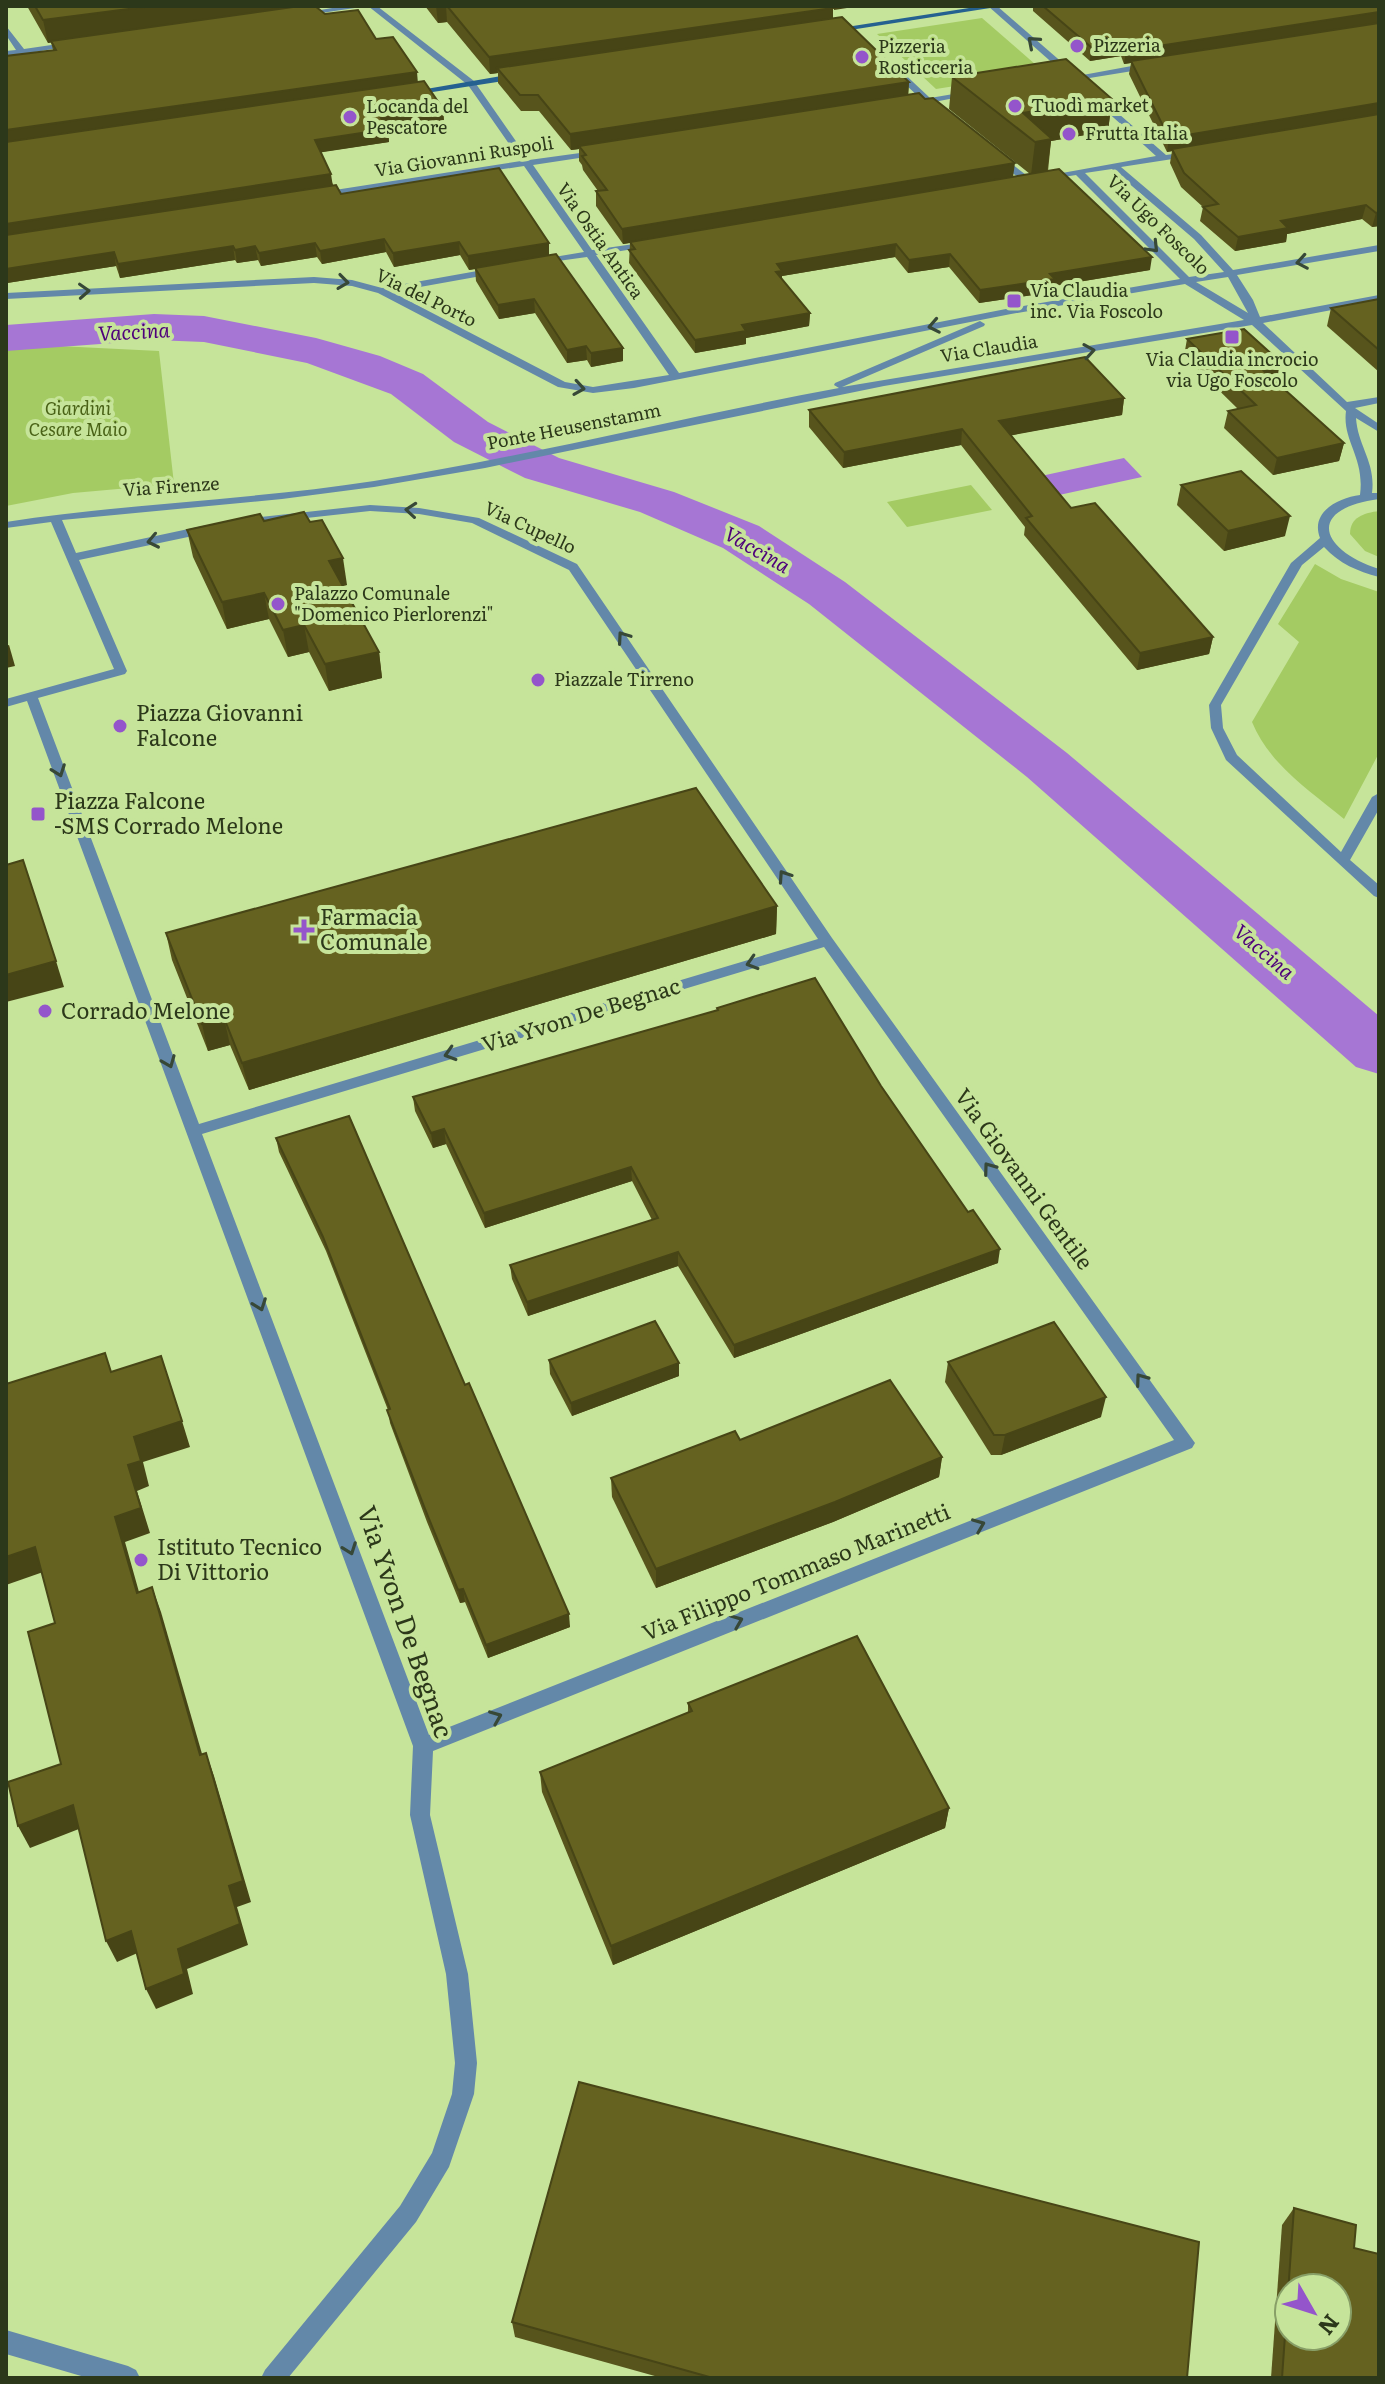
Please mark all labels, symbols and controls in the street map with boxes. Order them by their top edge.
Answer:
place label: Pizzeria [1093,31,1161,58]
place label: Pizzeria Rosticceria [878,32,973,80]
one-way arrow [1028,37,1043,52]
marker: Pizzeria [1068,37,1086,55]
marker: Pizzeria Rosticceria [853,48,871,66]
place label: Tuodì market [1031,91,1149,118]
place label: Locanda del Pescatore [366,92,469,140]
marker: Tuodì market [1006,97,1024,115]
marker: Locanda del Pescatore [341,108,359,126]
place label: Frutta Italia [1085,119,1189,146]
marker: Frutta Italia [1060,125,1078,143]
street label: Via Giovanni Ruspoli [373,128,555,183]
street label: Via Ugo Foscolo [1101,168,1217,280]
street label: Via Ostia Antica [551,176,652,304]
one-way arrow [1144,238,1159,252]
one-way arrow [1296,252,1309,269]
street label: Via del Porto [372,261,482,333]
one-way arrow [337,273,350,290]
place label: Via Claudia inc. Via Foscolo [1030,276,1163,324]
one-way arrow [78,283,91,300]
marker: Via Claudia inc. Via Foscolo [1005,292,1023,310]
water label: Vaccina [97,313,171,347]
one-way arrow [927,317,941,334]
street label: Via Claudia [938,326,1040,369]
marker: Via Claudia incrocio via Ugo Foscolo [1223,328,1241,346]
one-way arrow [1083,343,1096,360]
place label: Via Claudia incrocio via Ugo Foscolo [1146,345,1318,393]
one-way arrow [572,378,586,395]
park label: Giardini Cesare Maio [29,394,127,442]
street label: Ponte Heusenstamm [484,395,663,456]
street label: Via Firenze [122,469,220,502]
street label: Via Cupello [480,494,581,560]
one-way arrow [404,502,417,519]
water label: Vaccina [719,517,797,580]
one-way arrow [147,531,160,548]
place label: Palazzo Comunale "Domenico Pierlorenzi" [294,579,493,627]
marker: Palazzo Comunale "Domenico Pierlorenzi" [269,595,287,613]
one-way arrow [618,631,633,645]
place label: Piazzale Tirreno [554,665,694,692]
marker: Piazzale Tirreno [529,671,547,689]
place label: Piazza Giovanni Falcone [136,695,303,753]
marker: Piazza Giovanni Falcone [111,717,129,735]
one-way arrow [49,763,65,777]
place label: Piazza Falcone -SMS Corrado Melone [54,783,283,841]
marker: Piazza Falcone -SMS Corrado Melone [29,805,47,823]
one-way arrow [778,870,793,884]
place label: Farmacia Comunale [320,899,428,957]
water label: Vaccina [1228,916,1303,986]
marker: Farmacia Comunale [295,921,313,939]
one-way arrow [746,954,760,970]
street label: Via Yvon De Begnac [477,968,684,1059]
place label: Corrado Melone [61,993,231,1026]
marker: Corrado Melone [36,1002,54,1020]
one-way arrow [443,1045,457,1061]
one-way arrow [159,1054,176,1068]
street label: Via Giovanni Gentile [948,1081,1102,1276]
one-way arrow [985,1162,999,1176]
one-way arrow [251,1297,267,1311]
one-way arrow [1136,1374,1151,1388]
street label: Via Filippo Tommaso Marinetti [637,1494,954,1648]
street label: Via Yvon De Begnac [349,1500,465,1743]
one-way arrow [971,1518,985,1535]
place label: Istituto Tecnico Di Vittorio [157,1529,322,1587]
one-way arrow [340,1541,357,1555]
marker: Istituto Tecnico Di Vittorio [132,1551,150,1569]
one-way arrow [729,1615,743,1631]
one-way arrow [488,1710,502,1727]
north arrow [1273,2272,1353,2352]
text: N [1311,2308,1348,2343]

